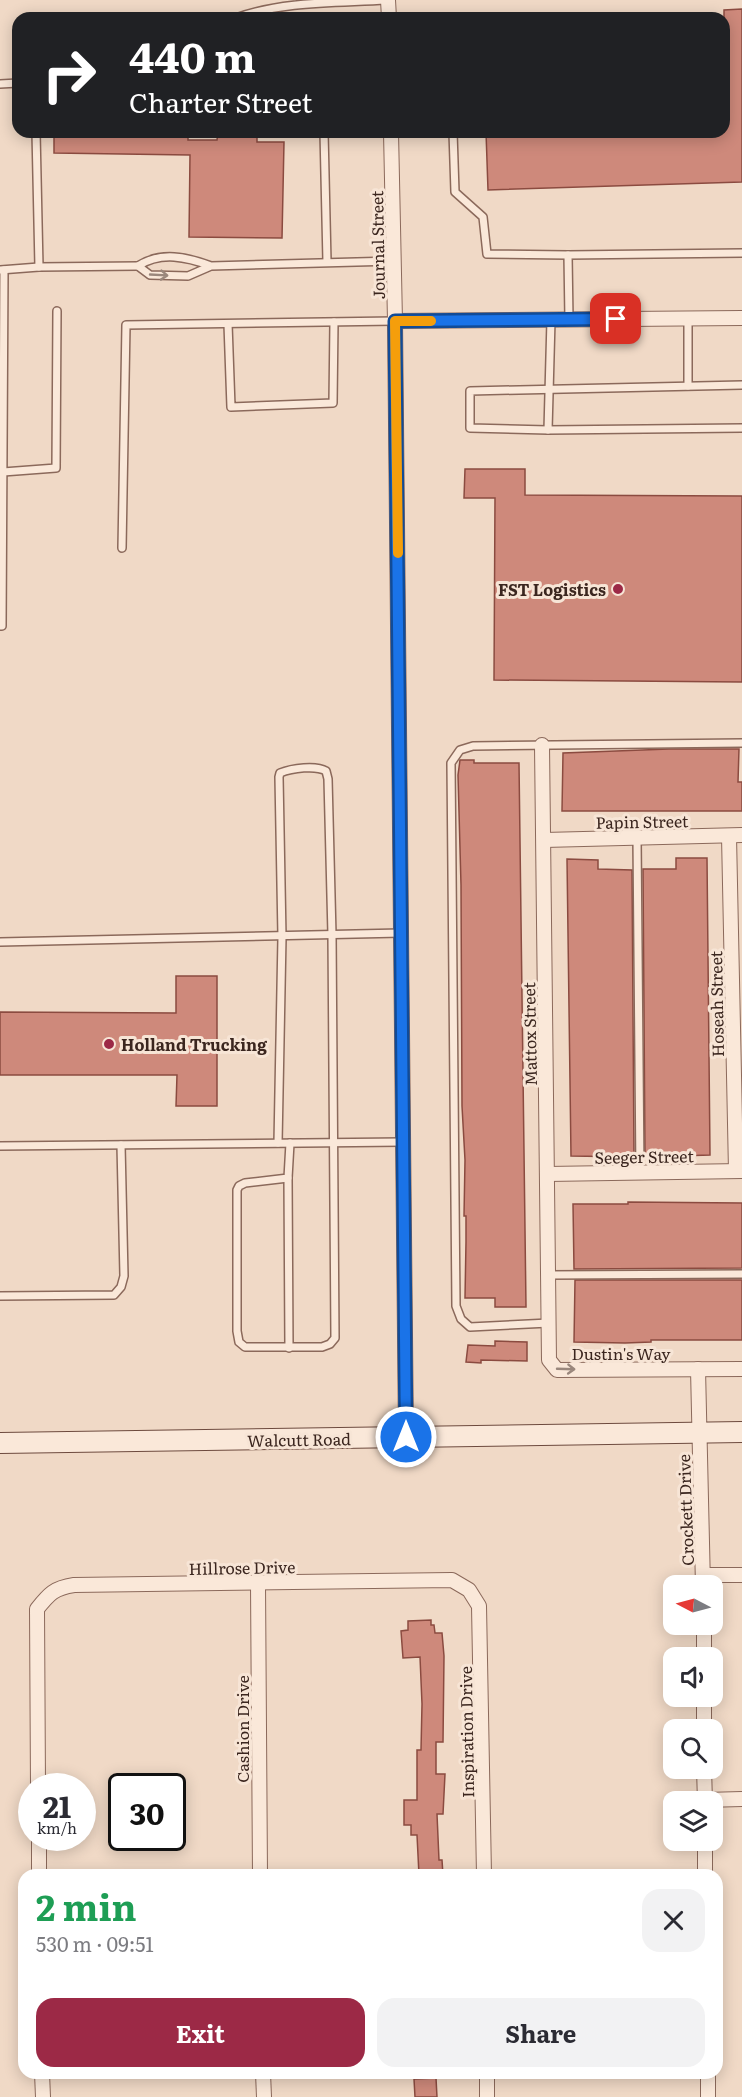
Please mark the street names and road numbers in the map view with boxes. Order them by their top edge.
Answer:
street label: Journal Street [364,190,390,300]
street label: Papin Street [595,808,689,834]
street label: Hoseah Street [703,950,729,1057]
street label: Mattox Street [516,981,542,1086]
street label: Seeger Street [594,1143,694,1169]
street label: Dustin's Way [571,1341,671,1365]
street label: Walcutt Road [247,1426,351,1452]
street label: Crockett Drive [671,1454,699,1566]
street label: Hillrose Drive [188,1554,296,1580]
street label: Inspiration Drive [453,1666,479,1798]
street label: Cashion Drive [230,1675,254,1783]

